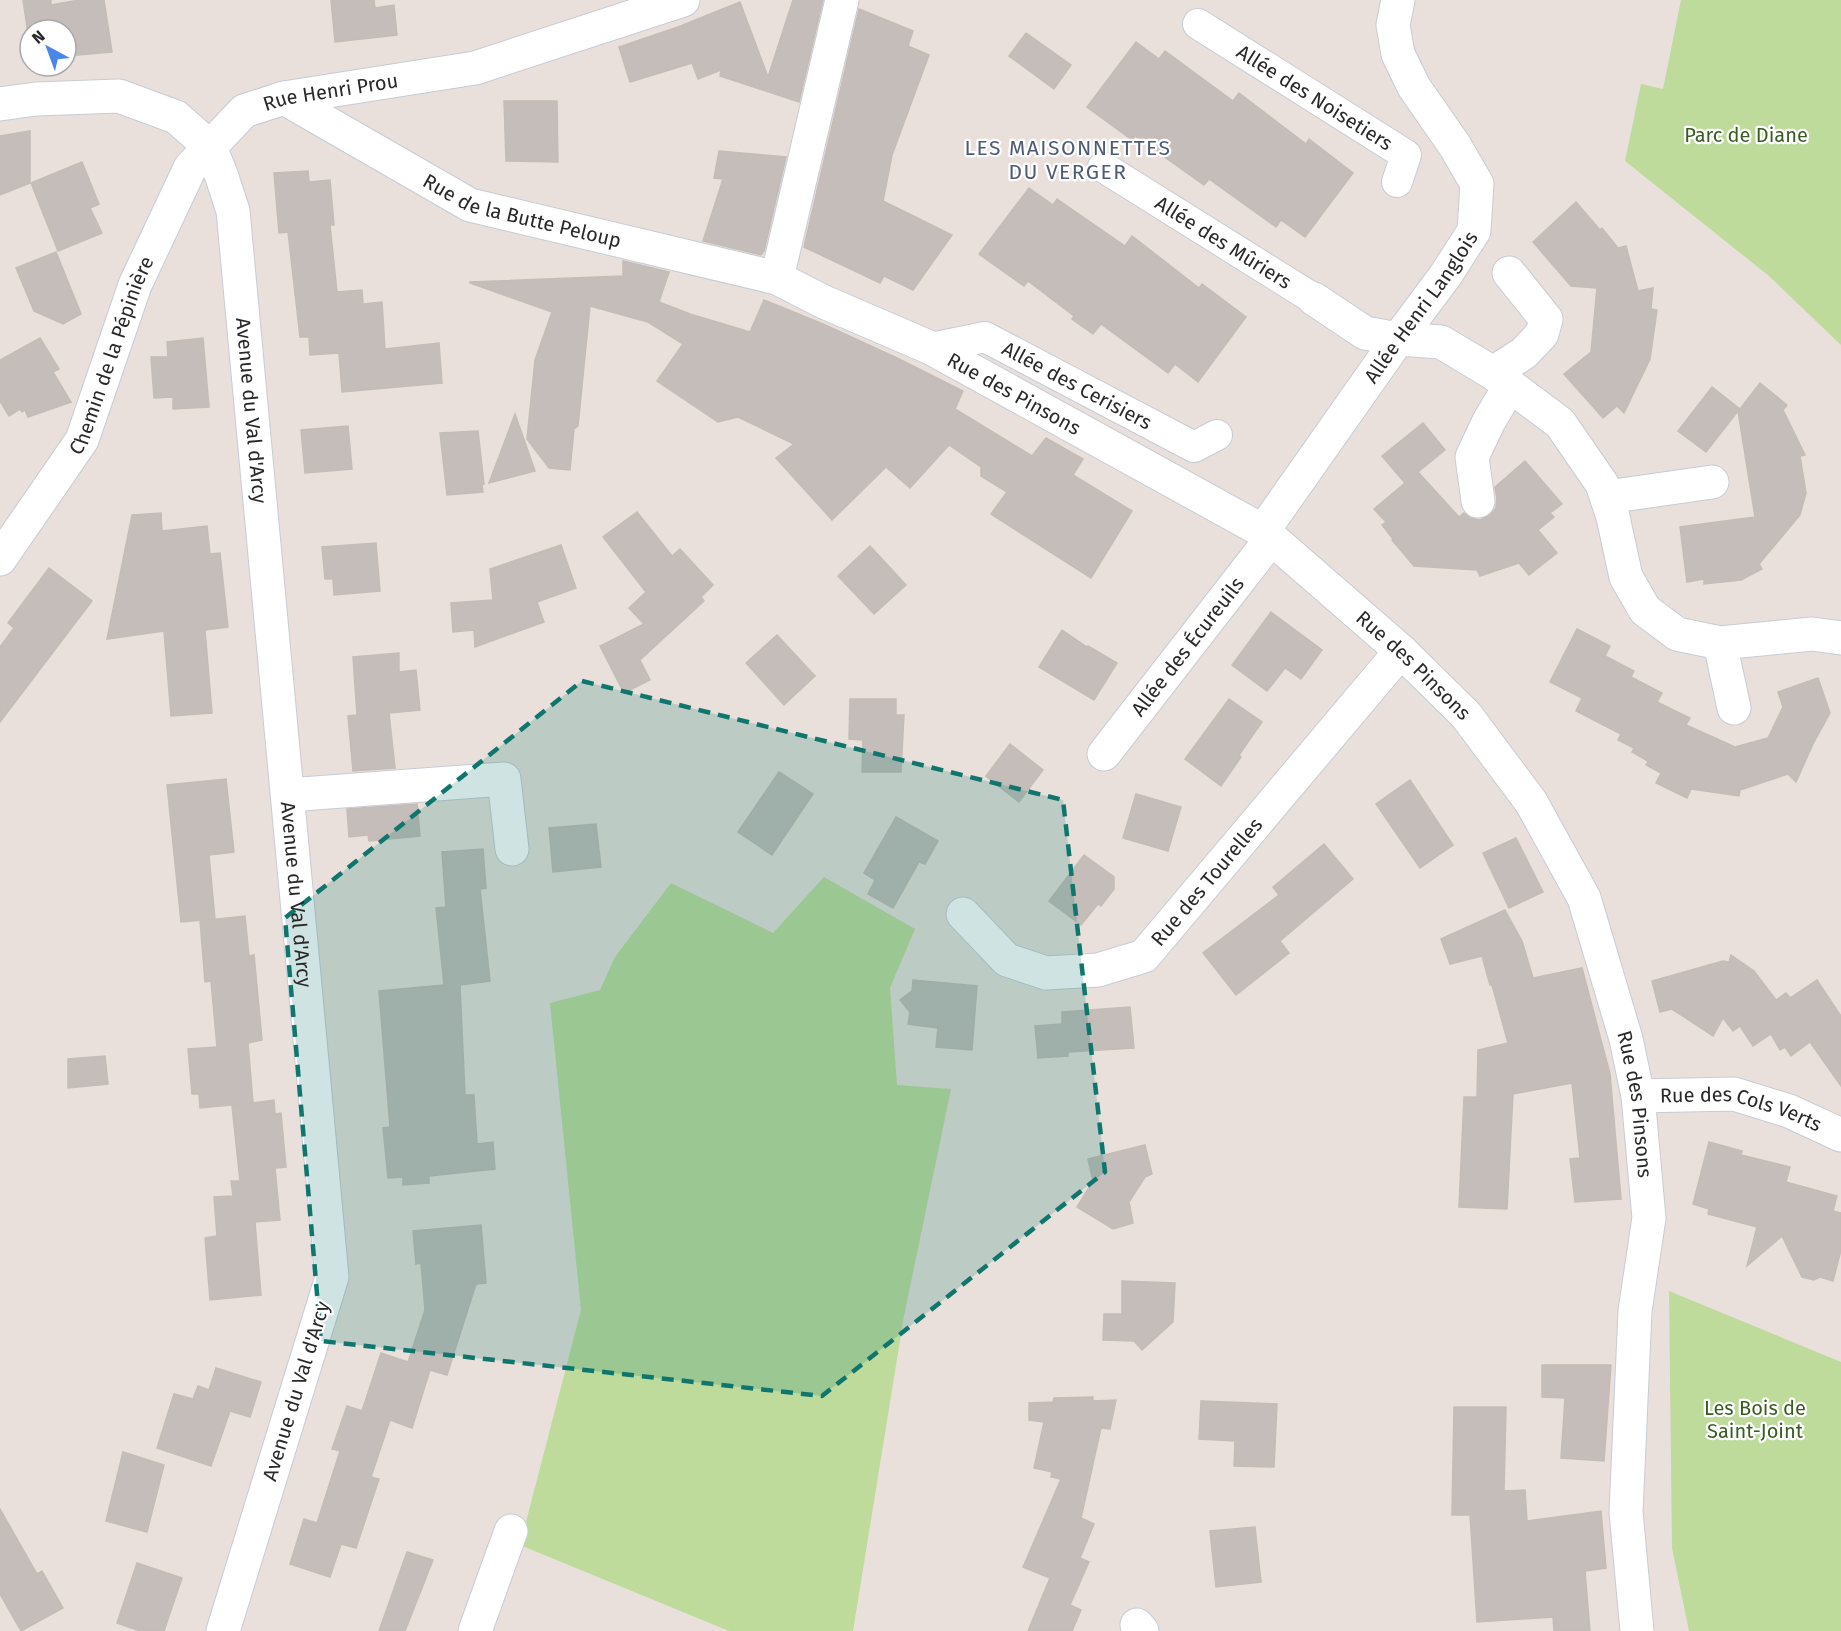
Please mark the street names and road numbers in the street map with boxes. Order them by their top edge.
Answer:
street label: Allée des Noisetiers [1232,40,1397,156]
street label: Rue Henri Prou [260,68,400,116]
street label: Rue de la Butte Peloup [419,169,624,253]
street label: Allée des Mûriers [1151,191,1296,294]
street label: Allée Henri Langlois [1359,227,1483,388]
street label: Chemin de la Pépinière [63,252,159,459]
street label: Avenue du Val d'Arcy [231,316,272,505]
street label: Allée des Cerisiers [998,336,1156,435]
street label: Rue des Pinsons [943,347,1085,440]
street label: Allée des Écureuils [1126,572,1249,721]
street label: Rue des Pinsons [1351,605,1476,725]
street label: Avenue du Val d'Arcy [276,800,317,989]
street label: Rue des Tourelles [1146,813,1267,951]
street label: Rue des Pinsons [1612,1028,1657,1179]
street label: Rue des Cols Verts [1660,1082,1825,1136]
street label: Avenue du Val d'Arcy [257,1298,335,1484]

